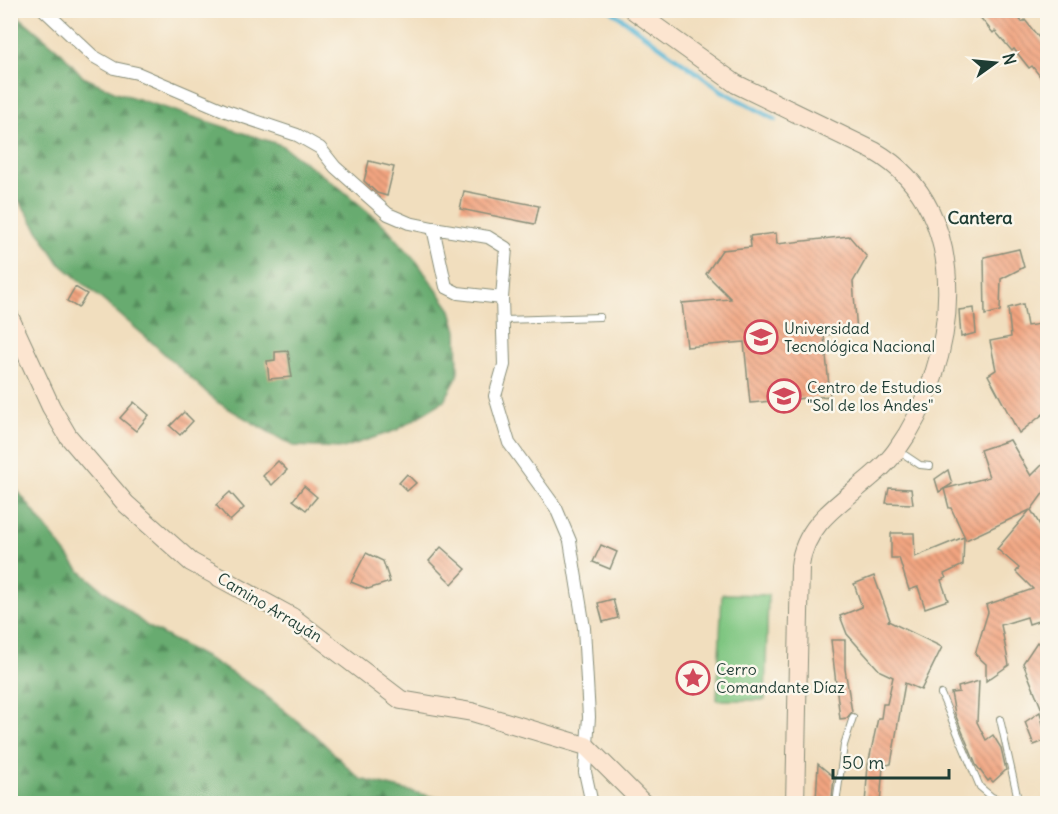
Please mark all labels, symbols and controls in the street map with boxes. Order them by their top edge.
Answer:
north arrow [965,33,1025,93]
text: N [998,51,1021,67]
district label: Cantera [947,206,1013,229]
place label: Universidad Tecnológica Nacional [784,318,935,356]
school or university icon: Universidad Tecnológica Nacional [743,319,779,355]
place label: Centro de Estudios "Sol de los Andes" [807,377,942,415]
school or university icon: Centro de Estudios "Sol de los Andes" [766,378,802,414]
street label: Camino Arrayán [214,568,326,646]
place label: Cerro Comandante Díaz [716,659,845,697]
place icon: Cerro Comandante Díaz [675,660,711,696]
scale bar [833,742,948,780]
text: 50 m [842,751,884,774]

